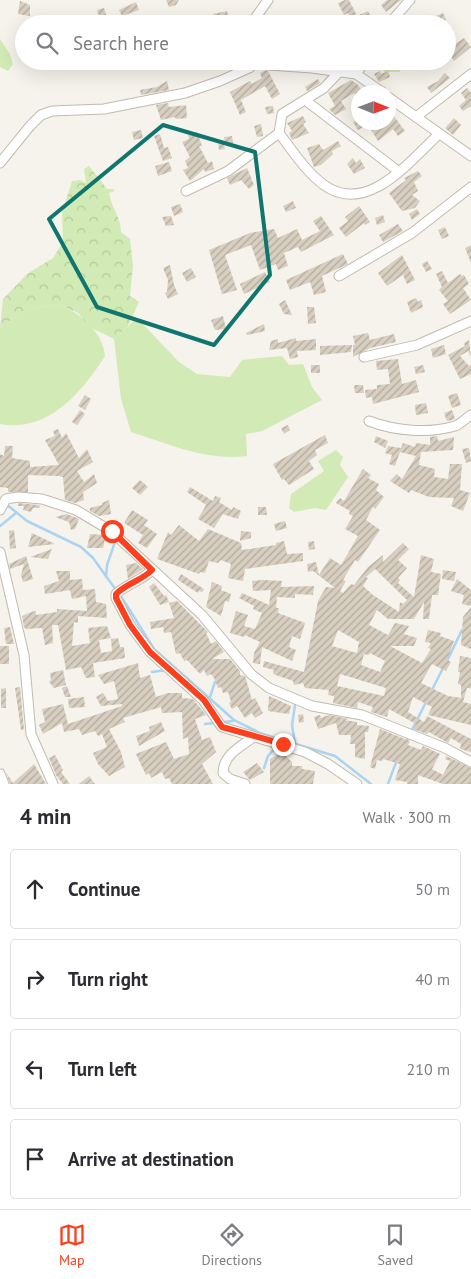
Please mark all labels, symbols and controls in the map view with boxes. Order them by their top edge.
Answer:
search box [15,15,456,70]
icon: search [33,29,61,57]
text: Search here [73,31,169,55]
north arrow [351,85,396,130]
route start [101,520,124,543]
route end [272,733,295,756]
text: 4 min [20,803,71,830]
text: Walk · 300 m [362,807,451,827]
icon: ahead [21,875,49,903]
text: Continue [68,877,140,901]
text: 50 m [415,879,450,899]
icon: right [21,965,49,993]
text: Turn right [68,967,148,991]
text: 40 m [415,969,450,989]
icon: left [21,1055,49,1083]
text: Turn left [68,1057,137,1081]
text: 210 m [407,1059,450,1079]
icon: arrive [21,1145,49,1173]
text: Arrive at destination [68,1147,234,1171]
tab: Map [58,1221,86,1269]
tab: Directions [201,1221,262,1269]
tab: Saved [378,1221,413,1269]

